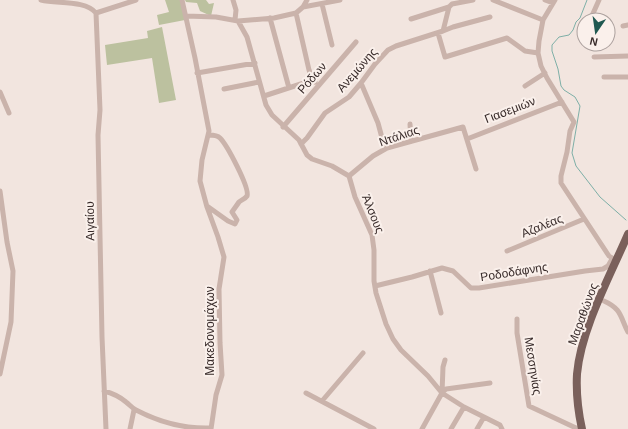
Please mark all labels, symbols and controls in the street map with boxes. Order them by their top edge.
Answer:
north arrow [576,12,616,52]
text: N [588,35,599,48]
street label: Ανεμώνης [334,45,380,95]
street label: Ρόδων [295,60,329,96]
street label: Γιασεμιών [483,94,537,126]
street label: Ντάλιας [377,123,421,149]
street label: Άλσους [359,193,387,235]
street label: Αιγαίου [83,201,97,241]
street label: Αζαλέας [519,211,565,241]
street label: Ροδοδάφνης [479,260,549,284]
street label: Μαραθώνος [565,281,601,347]
street label: Μακεδονομάχων [203,286,217,376]
street label: Μεσσηνίας [522,336,545,396]

